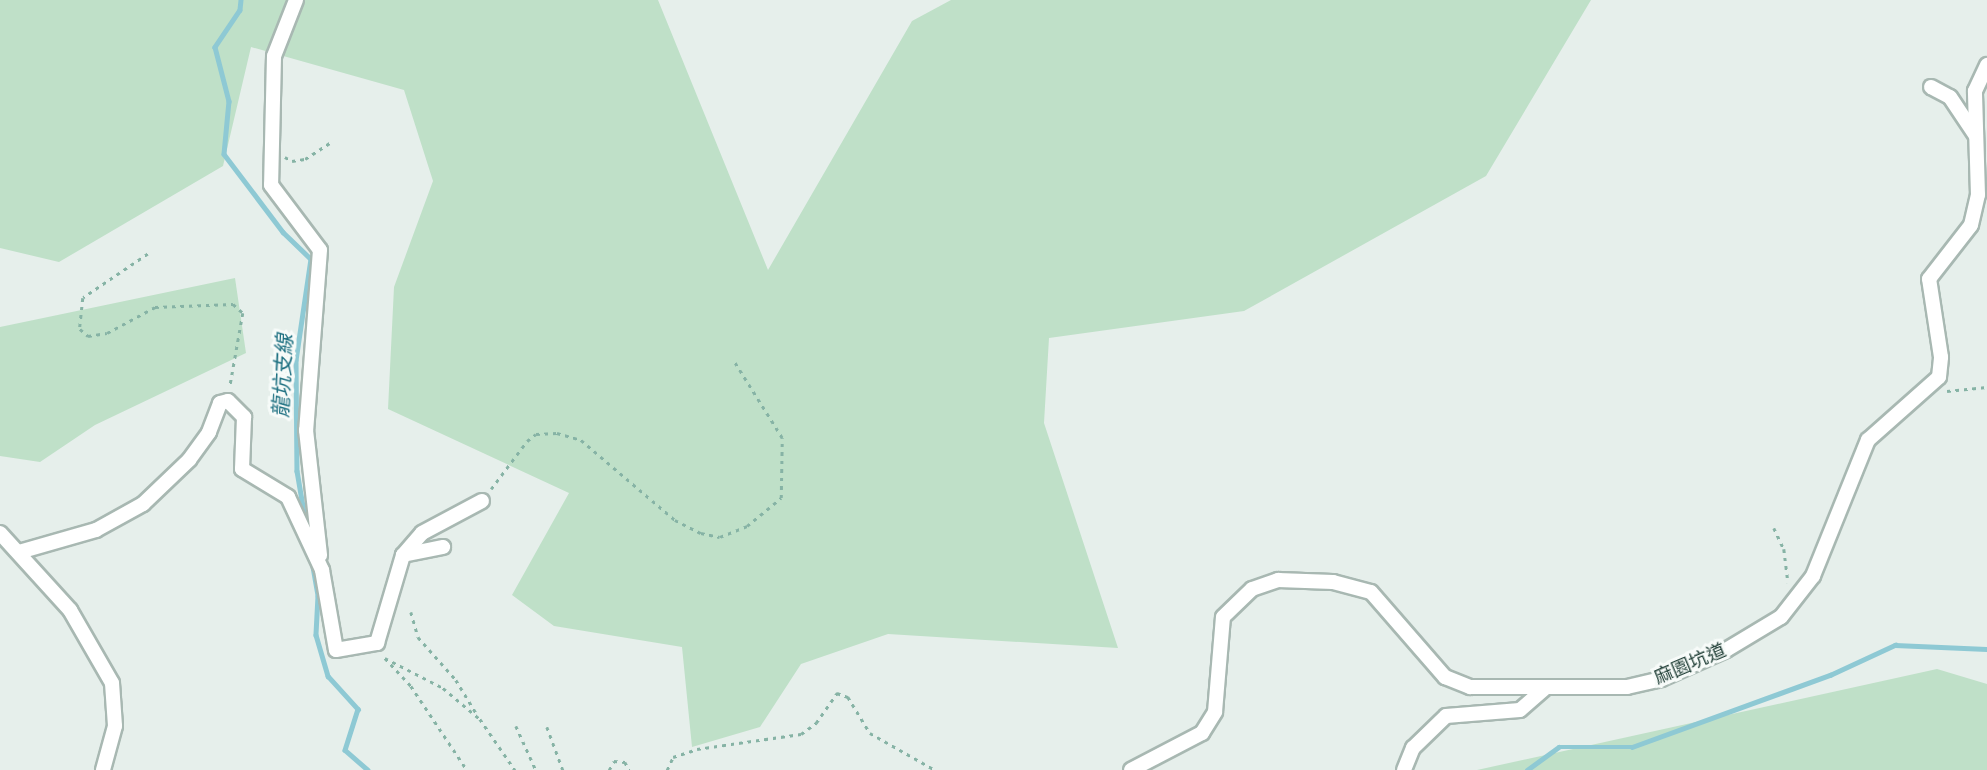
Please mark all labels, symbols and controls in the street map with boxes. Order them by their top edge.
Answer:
water label: 龍坑支線 [268,333,298,419]
street label: 麻園坑道 [1651,639,1729,689]

